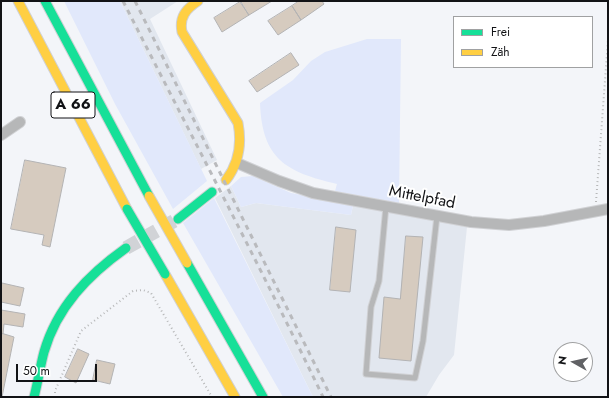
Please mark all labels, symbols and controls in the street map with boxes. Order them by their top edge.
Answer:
legend [453,16,593,68]
text: Frei [491,23,510,41]
text: Zäh [491,43,510,61]
road number: A 66 [51,92,95,118]
street label: Mittelpfad [387,182,457,214]
north arrow [553,342,593,382]
text: N [554,355,571,366]
scale bar [18,356,99,382]
text: 50 m [23,362,50,380]

